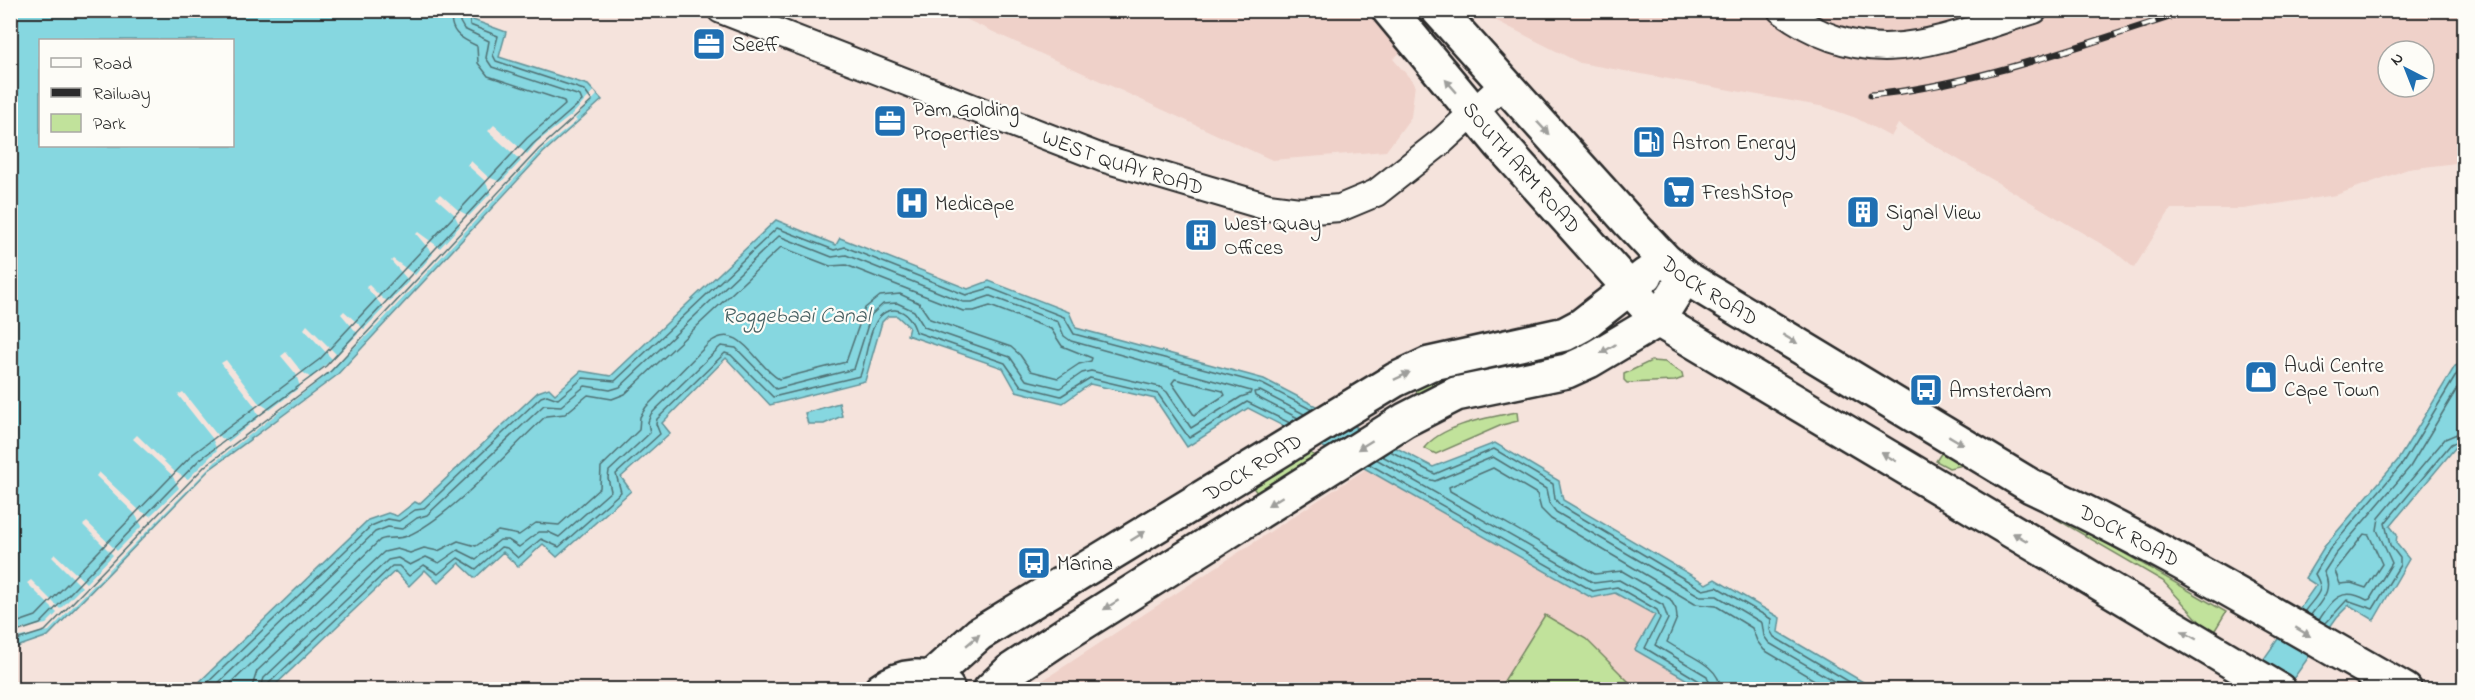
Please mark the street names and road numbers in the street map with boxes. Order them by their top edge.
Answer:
street label: SOUTH ARM ROAD [1454,96,1587,241]
street label: WEST QUAY ROAD [1037,123,1207,204]
street label: DOCK ROAD [1653,249,1763,335]
street label: DOCK ROAD [1198,427,1309,511]
street label: DOCK ROAD [2072,498,2184,576]

